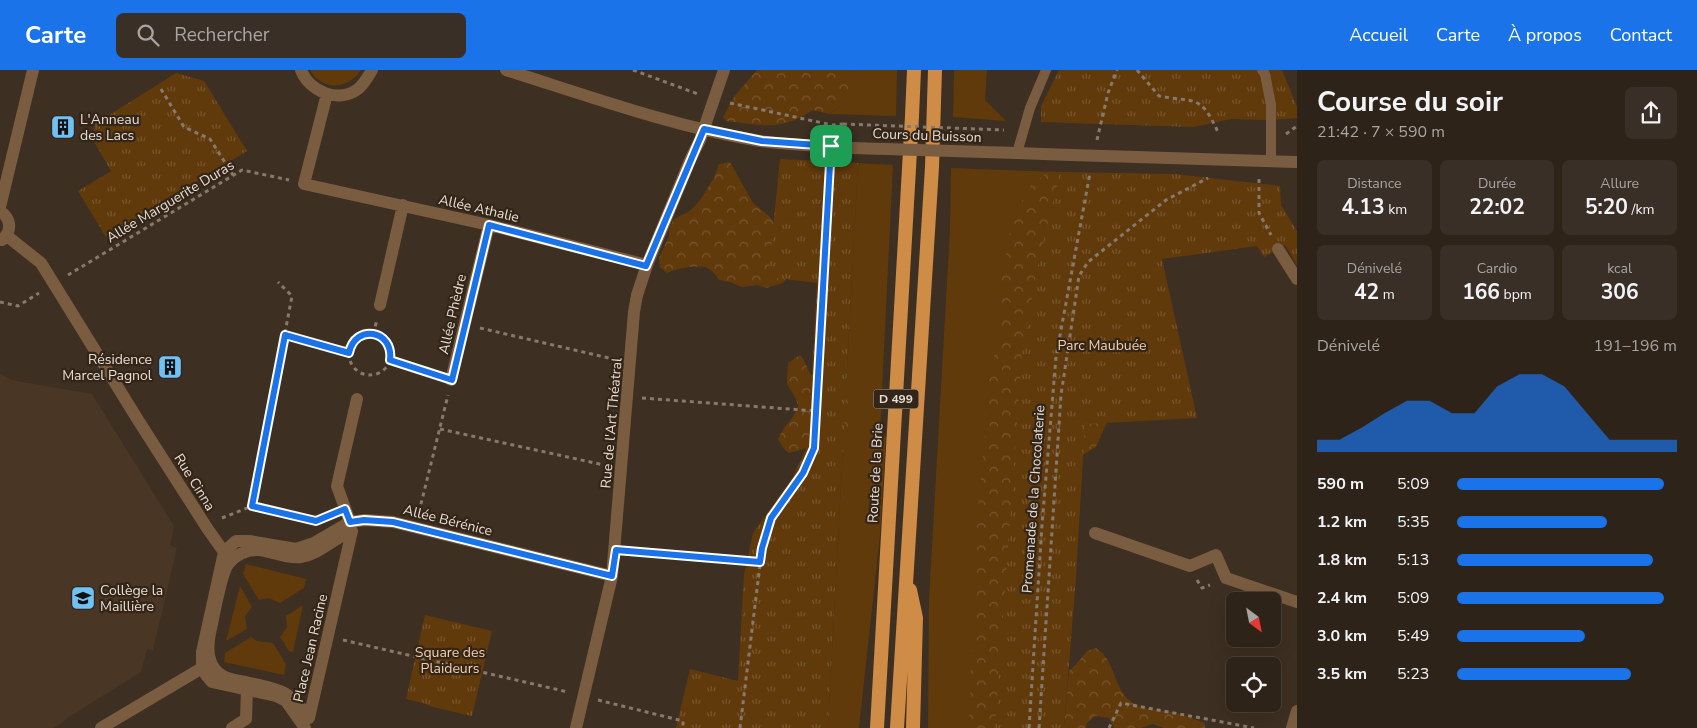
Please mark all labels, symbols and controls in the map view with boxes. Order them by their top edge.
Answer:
search box [116,13,466,58]
text: Carte [25,19,86,51]
icon: search [134,21,162,49]
text: Rechercher [174,22,270,48]
text: Accueil [1349,23,1408,47]
text: Carte [1436,23,1480,47]
text: À propos [1508,23,1582,47]
text: Contact [1610,23,1672,47]
text: Course du soir [1317,83,1503,121]
button: share [1625,87,1677,139]
place label: L'Anneau des Lacs [80,110,140,145]
building icon: L'Anneau des Lacs [50,114,76,140]
text: 21:42 · 7 × 590 m [1317,121,1445,143]
street label: Cours du Buisson [872,124,982,147]
pin [810,125,852,167]
icon: arrive [817,132,845,160]
street label: Allée Marguerite Duras [103,155,238,247]
text: Distance [1347,174,1402,193]
text: Durée [1478,174,1516,193]
text: Allure [1600,174,1639,193]
street label: Allée Athalie [437,190,521,227]
text: 4.13 [1342,193,1385,221]
text: 22:02 [1469,193,1525,221]
text: 5:20 [1585,193,1628,221]
text: km [1385,200,1407,219]
text: /km [1628,200,1654,219]
text: Dénivelé [1347,259,1402,278]
text: Cardio [1477,259,1517,278]
text: kcal [1607,259,1632,278]
street label: Allée Phèdre [434,272,471,356]
text: 42 [1354,278,1379,306]
text: 166 [1462,278,1500,306]
text: 306 [1601,278,1639,306]
text: m [1379,285,1395,304]
text: bpm [1500,285,1532,304]
text: Dénivelé [1317,335,1380,357]
text: 191–196 m [1594,335,1677,357]
park label: Parc Maubuée [1057,336,1147,355]
place label: Résidence Marcel Pagnol [62,350,153,385]
building icon: Résidence Marcel Pagnol [157,354,183,380]
street label: Rue de l'Art Théatral [596,356,627,489]
road number: D 499 [874,390,918,408]
street label: Promenade de la Chocolaterie [1017,404,1050,594]
street label: Route de la Brie [863,422,888,524]
street label: Rue Cinna [169,450,220,515]
text: 590 m [1317,473,1364,495]
text: 5:09 [1397,473,1429,495]
street label: Allée Bérénice [401,500,494,541]
text: 1.2 km [1317,511,1367,533]
text: 5:35 [1397,511,1429,533]
text: 1.8 km [1317,549,1367,571]
text: 5:13 [1397,549,1429,571]
place label: Collège la Maillière [100,581,163,616]
school or university icon: Collège la Maillière [70,585,96,611]
text: 2.4 km [1317,587,1367,609]
text: 5:09 [1397,587,1429,609]
street label: Place Jean Racine [289,592,332,704]
north arrow [1226,592,1281,648]
map controls [1226,592,1281,712]
text: 3.0 km [1317,625,1367,647]
text: 5:49 [1397,625,1429,647]
park label: Square des Plaideurs [415,643,485,678]
button: locate [1226,657,1281,712]
text: 3.5 km [1317,663,1367,685]
text: 5:23 [1397,663,1429,685]

